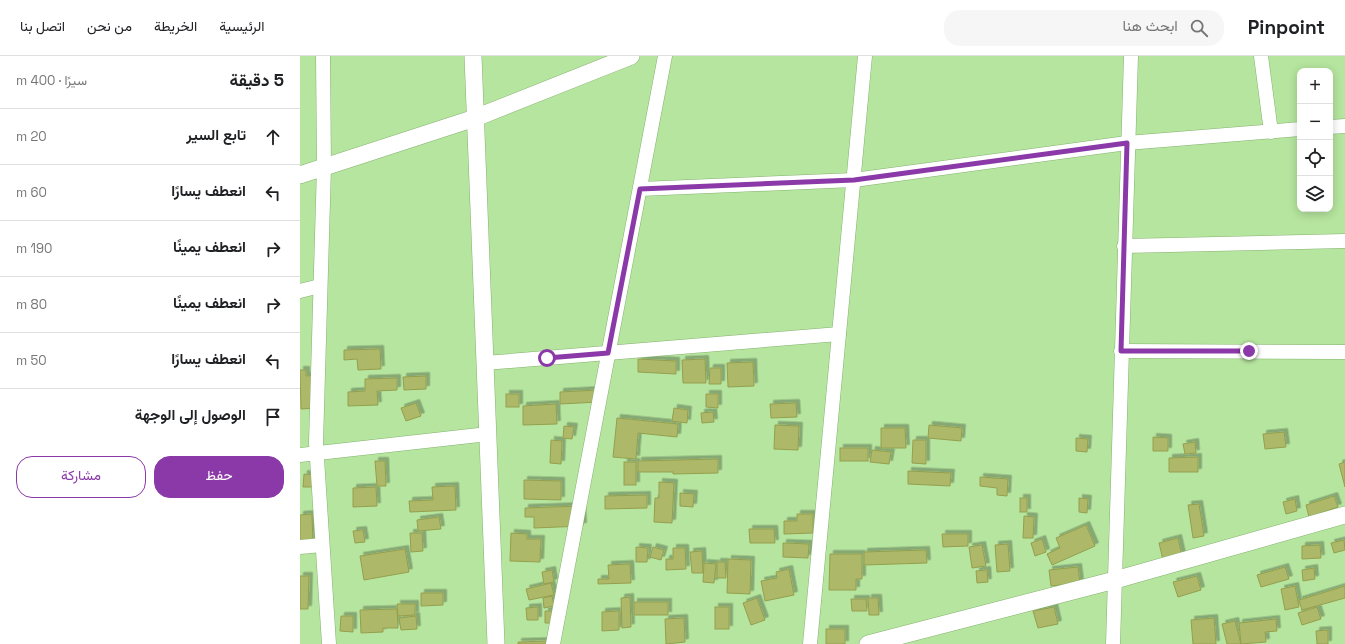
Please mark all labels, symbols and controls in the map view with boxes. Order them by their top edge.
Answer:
search box [944,10,1224,46]
text: Pinpoint [1248,15,1325,40]
text: ابحث هنا [1123,16,1178,35]
text: اتصل بنا [20,17,65,35]
text: من نحن [87,17,132,35]
text: الخريطة [154,17,197,35]
text: الرئيسية [219,17,264,35]
icon: search [1188,17,1210,39]
map controls [1297,68,1333,212]
button: + [1297,68,1333,104]
text: 5 دقيقة [229,69,284,91]
text: سيرًا · 400 m [16,72,87,89]
button: − [1297,104,1333,140]
text: تابع السير [186,125,246,144]
icon: ahead [262,126,284,148]
text: 20 m [16,128,47,145]
button: locate [1297,140,1333,176]
button: layers [1297,176,1333,212]
text: انعطف يسارًا [171,181,246,200]
icon: left [262,182,284,204]
text: 60 m [16,184,47,201]
text: انعطف يمينًا [173,237,246,256]
icon: right [262,238,284,260]
text: 190 m [16,240,52,257]
text: انعطف يمينًا [173,293,246,312]
icon: right [262,294,284,316]
text: 80 m [16,296,47,313]
route end [1240,342,1258,360]
text: انعطف يسارًا [171,349,246,368]
route start [538,349,556,367]
icon: left [262,350,284,372]
text: 50 m [16,352,47,369]
text: الوصول إلى الوجهة [135,405,246,424]
icon: arrive [262,406,284,428]
button: مشاركة [16,456,146,498]
button: حفظ [154,456,284,498]

